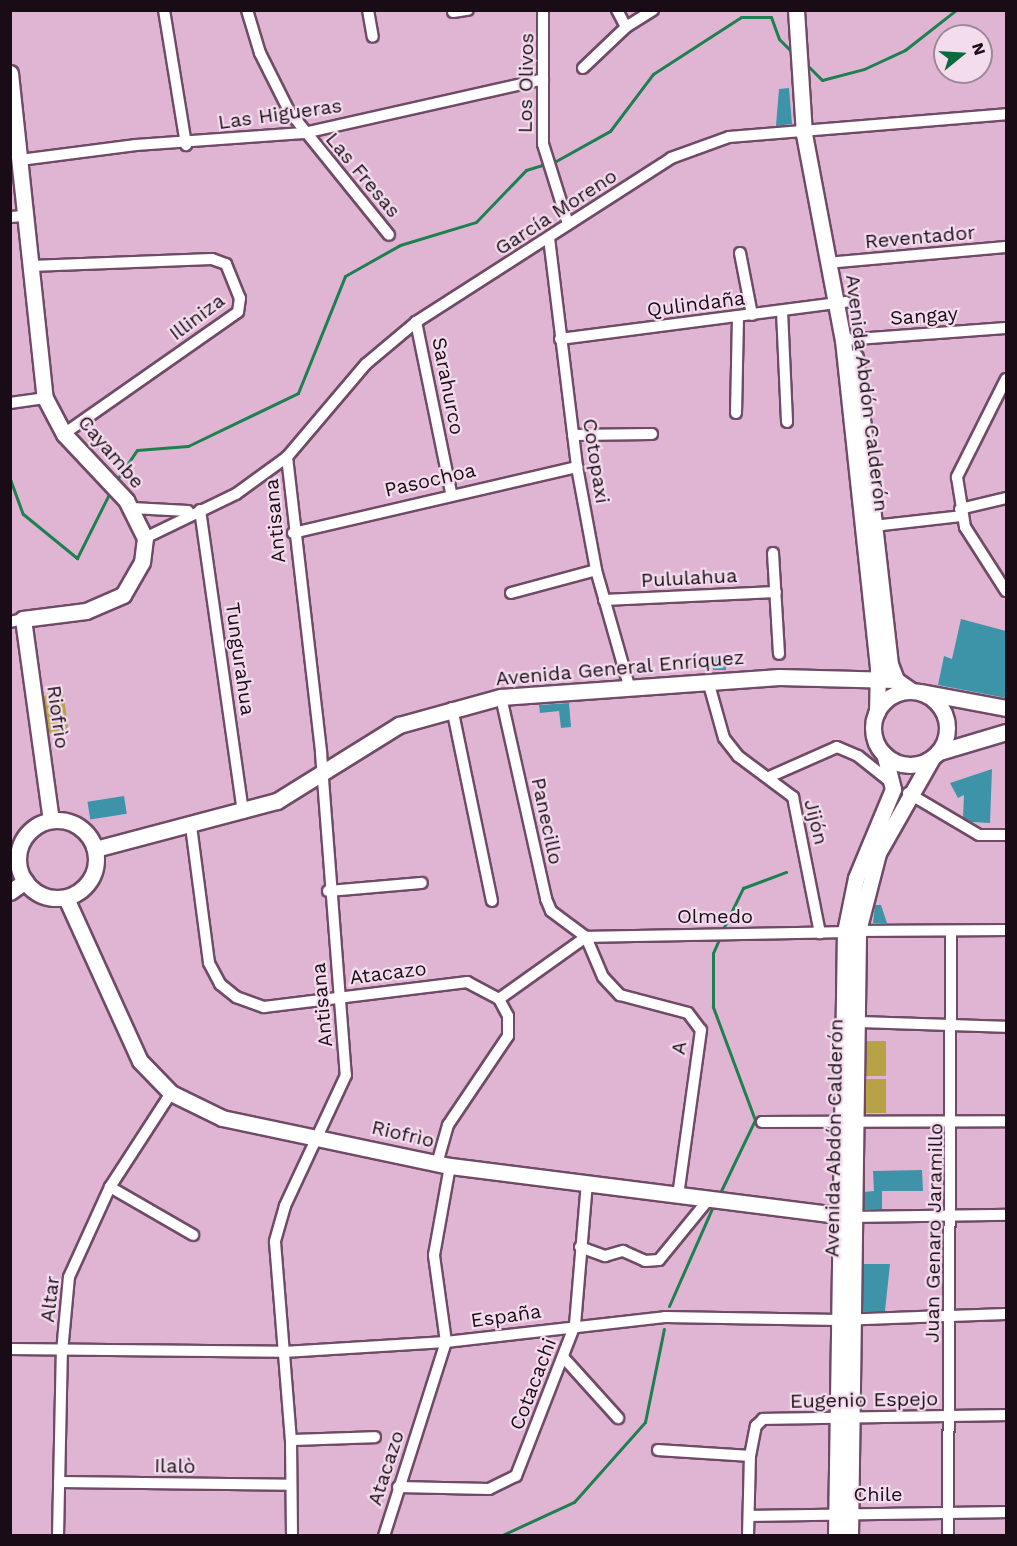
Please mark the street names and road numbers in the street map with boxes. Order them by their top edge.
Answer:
street label: Los Olivos [513,33,539,133]
street label: Las Higueras [216,93,344,135]
street label: Las Fresas [320,128,406,222]
street label: García Moreno [490,164,622,260]
street label: Reventador [864,220,976,254]
street label: Avenida Abdón Calderón [840,273,894,513]
street label: Qulindaña [646,286,746,322]
street label: Illiniza [165,288,229,346]
street label: Sangay [889,302,959,330]
street label: Sarahurco [427,335,469,437]
street label: Cayambe [73,411,149,493]
street label: Cotopaxi [577,417,615,505]
street label: Pasochoa [382,458,478,502]
street label: Antisana [259,478,291,564]
street label: Pululahua [640,563,738,593]
street label: Tungurahua [220,601,260,717]
street label: Avenida General Enríquez [494,645,746,691]
street label: Riofrìo [42,684,74,750]
street label: Panecillo [526,775,568,867]
street label: Jijón [799,797,833,847]
street label: Olmedo [677,904,753,928]
street label: Atacazo [348,956,428,990]
street label: Antisana [306,962,338,1048]
street label: Avenida Abdón Calderón [820,1018,848,1258]
street label: A [666,1040,692,1056]
street label: Riofrìo [369,1115,437,1153]
street label: Juan Genaro Jaramillo [920,1123,948,1343]
street label: Altar [35,1274,65,1324]
street label: España [469,1299,543,1333]
street label: Cotacachi [504,1335,562,1433]
street label: Eugenio Espejo [790,1387,938,1413]
street label: Atacazo [363,1428,409,1508]
street label: Ilalò [154,1454,196,1478]
street label: Chile [853,1482,903,1506]

